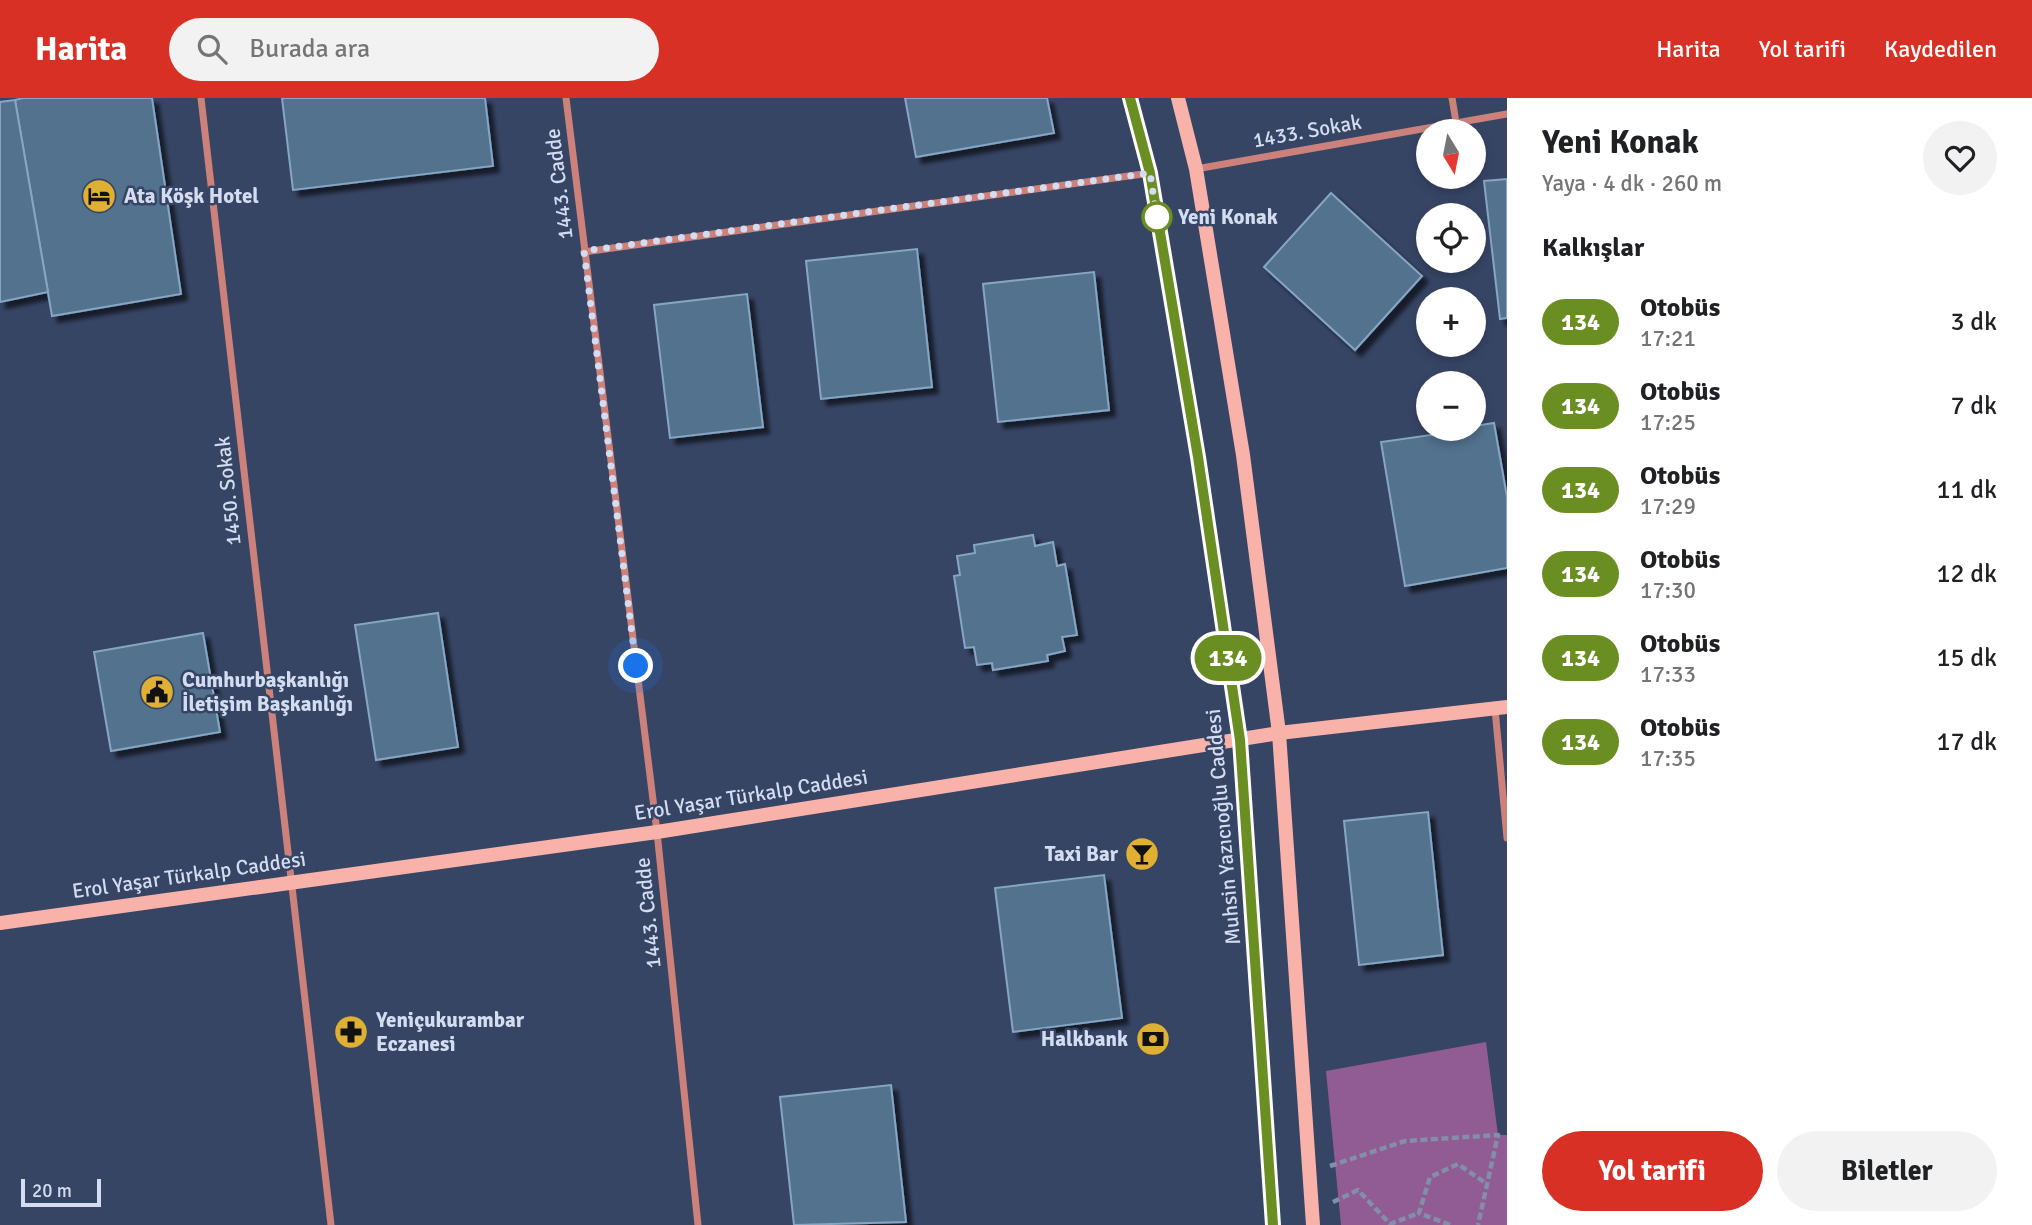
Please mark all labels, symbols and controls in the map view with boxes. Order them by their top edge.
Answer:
search box [169,18,659,81]
text: Harita [35,29,127,70]
icon: search [193,30,231,68]
text: Burada ara [249,33,370,65]
text: Harita [1656,34,1721,64]
text: Yol tarifi [1759,34,1846,64]
text: Kaydedilen [1884,34,1997,64]
street label: 1433. Sokak [1251,109,1364,153]
north arrow [1416,119,1486,189]
map controls [1416,119,1486,441]
button: heart [1923,121,1997,195]
text: Yeni Konak [1542,122,1699,163]
street label: 1443. Cadde [539,127,579,241]
text: Yaya · 4 dk · 260 m [1542,169,1722,198]
hotel icon: Ata Köşk Hotel [80,177,118,215]
place label: Ata Köşk Hotel [124,183,259,209]
marker: Yeni Konak [1142,202,1172,232]
button: locate [1416,203,1486,273]
place label: Yeni Konak [1177,204,1278,230]
text: Kalkışlar [1542,232,1644,264]
button: + [1416,287,1486,357]
text: Otobüs [1640,292,1720,324]
text: 3 dk [1950,306,1997,338]
text: 134 [1561,307,1600,337]
text: 17:21 [1640,324,1696,353]
button: − [1416,371,1486,441]
text: Otobüs [1640,376,1720,408]
text: 7 dk [1950,390,1997,422]
text: 134 [1561,391,1600,421]
text: 17:25 [1640,408,1696,437]
street label: 1450. Sokak [209,435,247,547]
text: Otobüs [1640,460,1720,492]
text: 11 dk [1936,474,1997,506]
text: 134 [1561,475,1600,505]
text: 17:29 [1640,492,1696,521]
text: Otobüs [1640,544,1720,576]
text: 12 dk [1936,558,1997,590]
text: 134 [1561,559,1600,589]
text: 17:30 [1640,576,1696,605]
text: Otobüs [1640,628,1720,660]
line badge: 134 [1188,635,1268,681]
text: 15 dk [1936,642,1997,674]
text: 134 [1209,643,1247,673]
text: 134 [1561,643,1600,673]
your location [618,648,653,683]
text: 17:33 [1640,660,1696,689]
place label: Cumhurbaşkanlığı İletişim Başkanlığı [182,667,353,717]
public building icon: Cumhurbaşkanlığı İletişim Başkanlığı [138,673,176,711]
street label: Muhsin Yazıcıoğlu Caddesi [1200,708,1246,946]
text: Otobüs [1640,712,1720,744]
text: 17 dk [1936,726,1997,758]
text: 134 [1561,727,1600,757]
text: 17:35 [1640,744,1696,773]
street label: Erol Yaşar Türkalp Caddesi [632,764,870,826]
bar icon: Taxi Bar [1123,835,1161,873]
place label: Taxi Bar [1045,841,1119,867]
street label: Erol Yaşar Türkalp Caddesi [70,846,308,904]
street label: 1443. Cadde [629,856,667,970]
place label: Yeniçukurambar Eczanesi [375,1007,525,1057]
pharmacy icon: Yeniçukurambar Eczanesi [332,1013,370,1051]
bank icon: Halkbank [1134,1020,1172,1058]
place label: Halkbank [1041,1026,1128,1052]
button: Yol tarifi [1542,1131,1763,1211]
button: Biletler [1777,1131,1997,1211]
scale bar [21,1176,102,1208]
text: 20 m [32,1179,72,1203]

